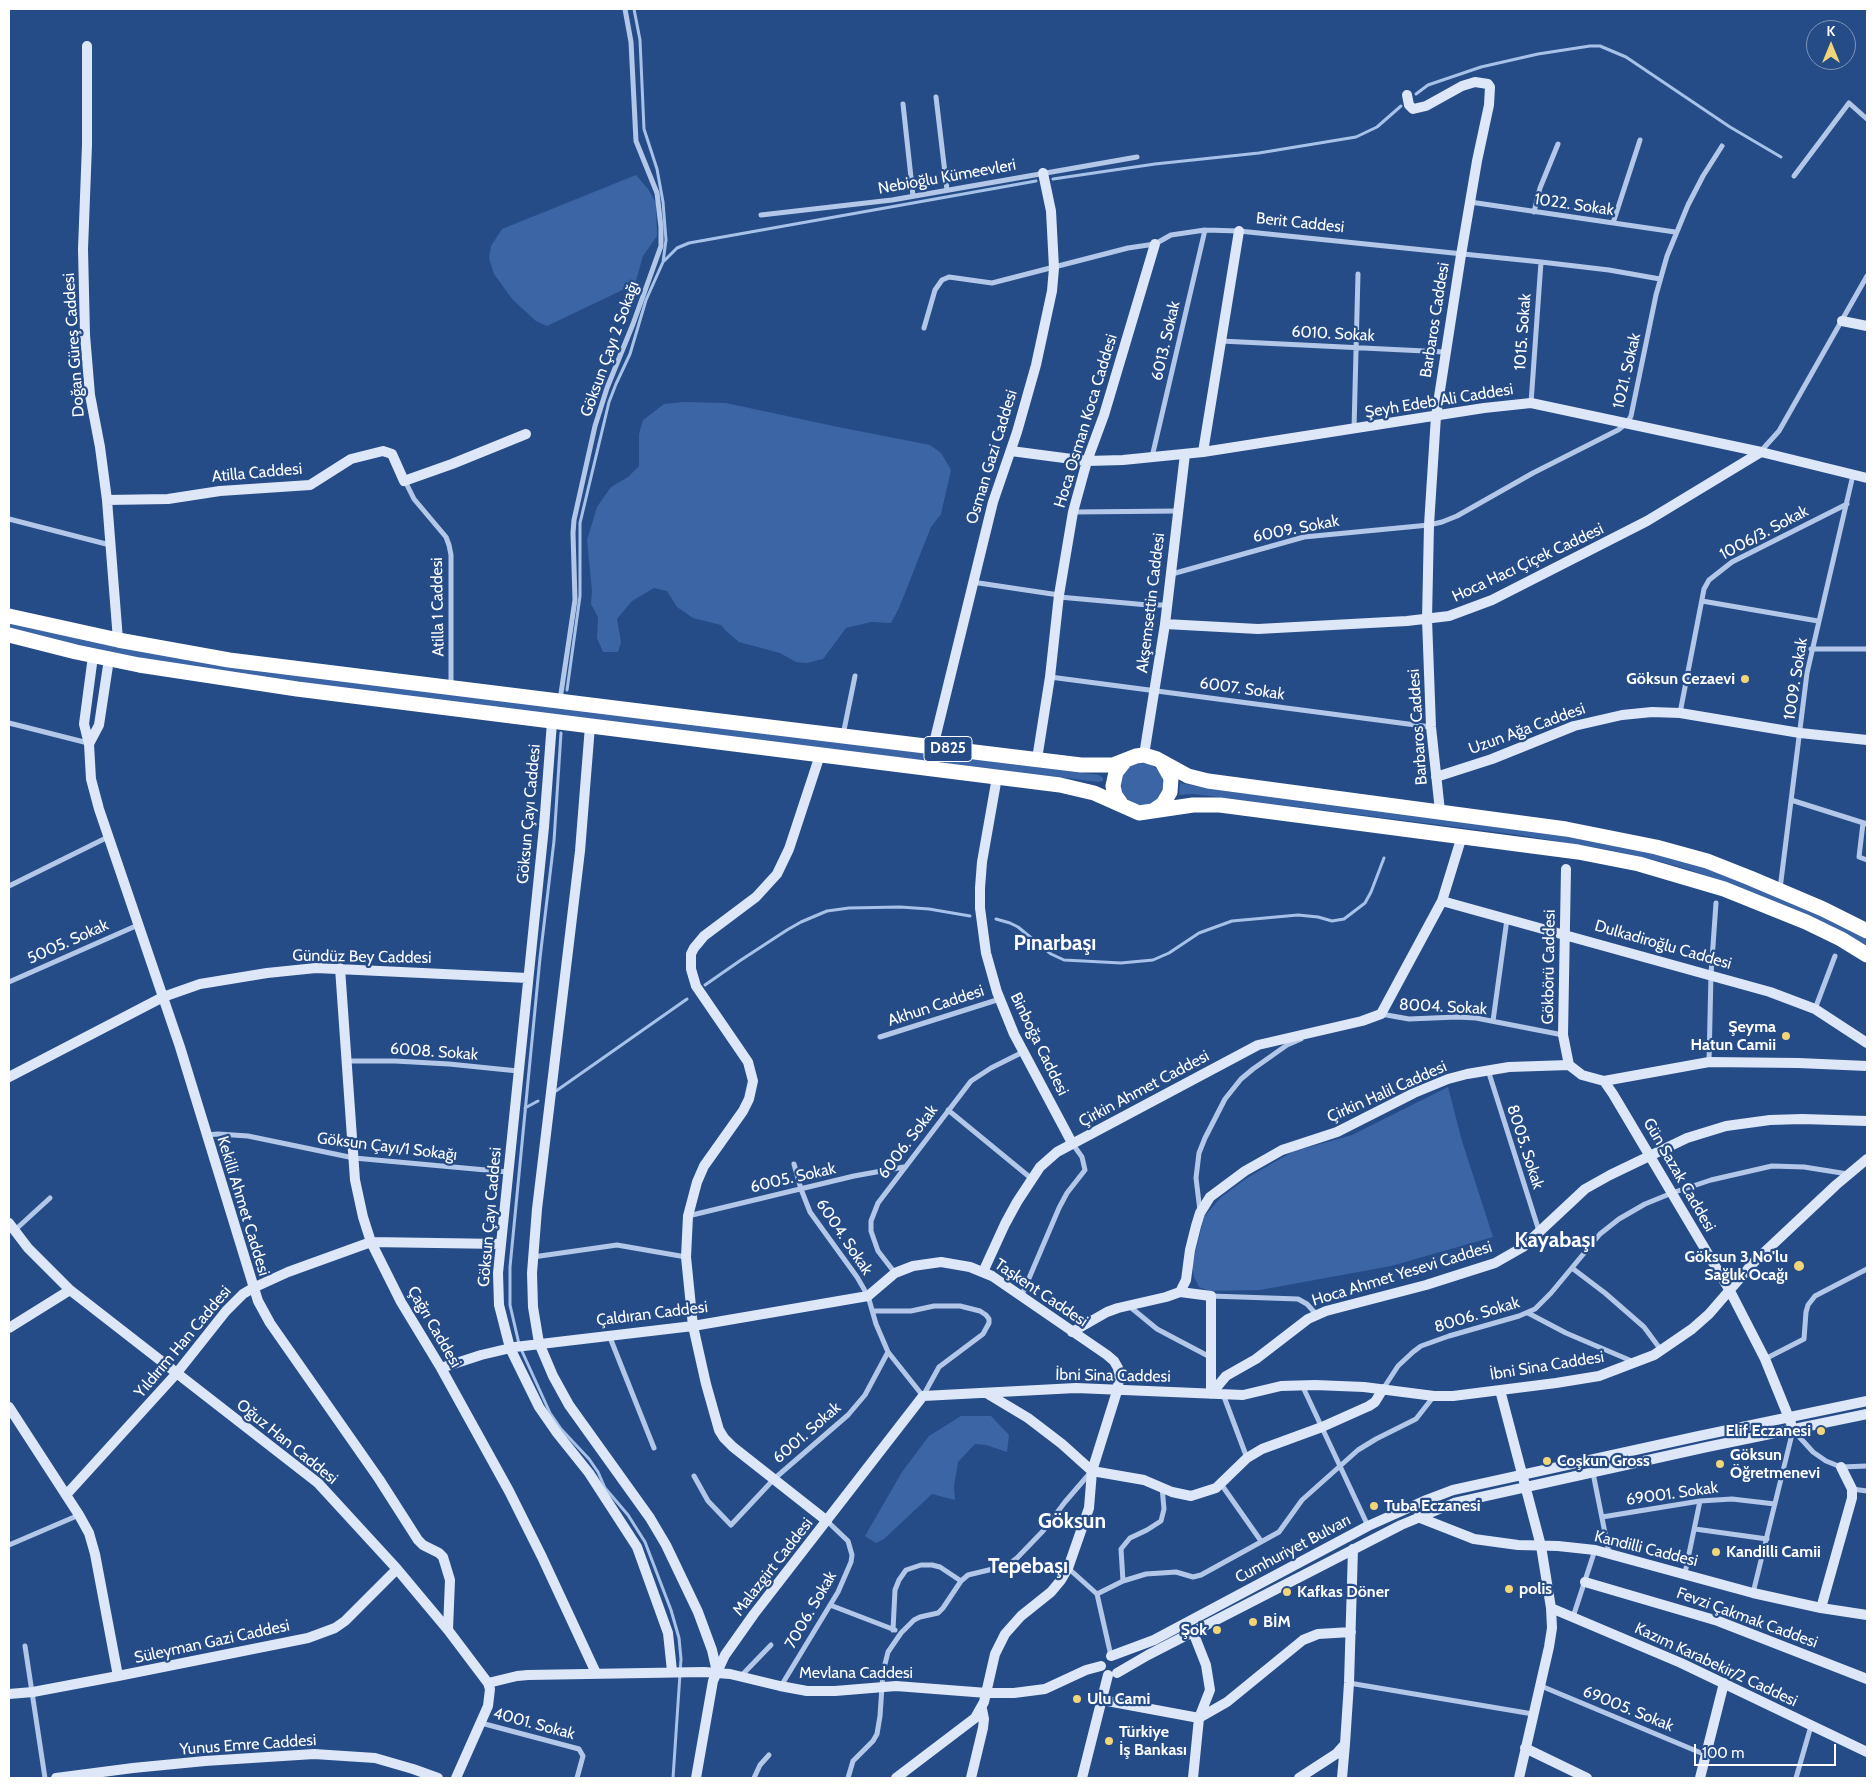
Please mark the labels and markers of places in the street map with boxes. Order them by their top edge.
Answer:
place label: Göksun Cezaevi [1626,669,1735,689]
marker: Göksun Cezaevi [1739,673,1751,685]
place label: Şeyma Hatun Camii [1691,1017,1776,1055]
marker: Şeyma Hatun Camii [1780,1030,1792,1042]
place label: Göksun 3 No'lu Sağlık Ocağı [1685,1247,1788,1285]
marker: Göksun 3 No'lu Sağlık Ocağı [1792,1259,1806,1273]
place label: Elif Eczanesi [1725,1421,1811,1441]
marker: Elif Eczanesi [1815,1425,1827,1437]
place label: Göksun Öğretmenevi [1730,1445,1820,1483]
place label: Coşkun Gross [1557,1451,1650,1471]
marker: Coşkun Gross [1541,1455,1553,1467]
marker: Göksun Öğretmenevi [1714,1458,1726,1470]
place label: Tuba Eczanesi [1384,1496,1481,1516]
marker: Tuba Eczanesi [1368,1500,1380,1512]
place label: Kandilli Camii [1726,1542,1821,1562]
marker: Kandilli Camii [1710,1546,1722,1558]
place label: polis [1519,1579,1552,1599]
place label: Kafkas Döner [1297,1582,1389,1602]
marker: polis [1503,1583,1515,1595]
marker: Kafkas Döner [1281,1586,1293,1598]
place label: BİM [1263,1612,1291,1632]
marker: BİM [1247,1616,1259,1628]
place label: Şok [1181,1620,1207,1640]
marker: Şok [1211,1624,1223,1636]
place label: Ulu Cami [1087,1689,1150,1709]
marker: Ulu Cami [1071,1693,1083,1705]
place label: Türkiye İş Bankası [1119,1722,1187,1760]
marker: Türkiye İş Bankası [1103,1735,1115,1747]

